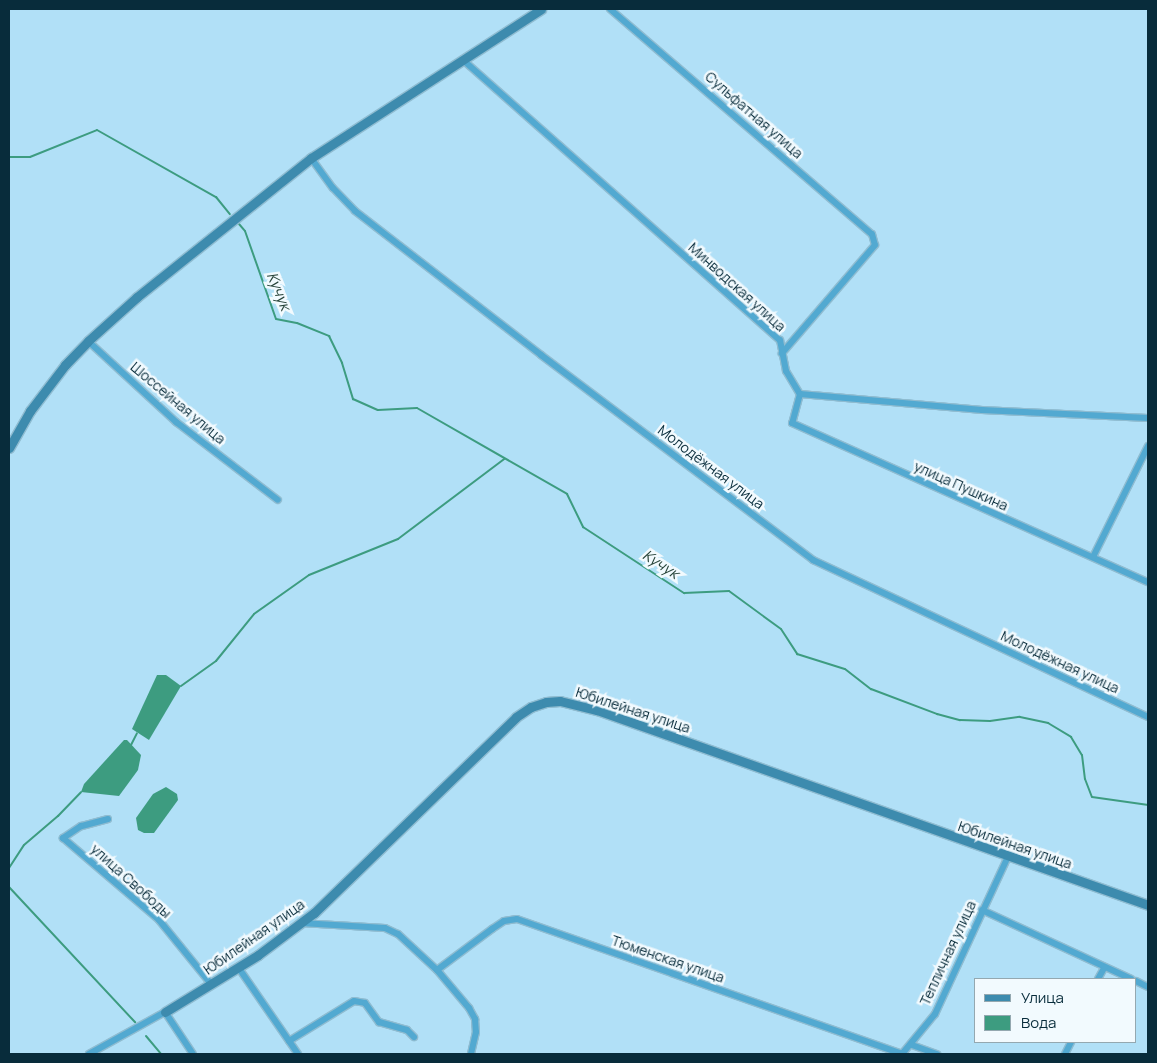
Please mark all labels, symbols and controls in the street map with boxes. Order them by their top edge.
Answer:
street label: Сульфатная улица [702,68,806,162]
street label: Минводская улица [685,239,789,335]
water label: Кучук [263,269,295,313]
street label: Шоссейная улица [127,358,229,448]
street label: Молодёжная улица [655,422,767,512]
street label: улица Пушкина [911,458,1011,514]
water label: Кучук [639,546,683,582]
street label: Молодёжная улица [998,627,1122,697]
street label: Юбилейная улица [574,684,692,736]
street label: Юбилейная улица [956,818,1074,872]
street label: улица Свободы [87,841,175,921]
street label: Юбилейная улица [200,896,308,978]
street label: Тепличная улица [916,898,980,1008]
street label: Тюменская улица [609,932,727,986]
legend [974,978,1137,1043]
text: Улица [1021,987,1064,1008]
text: Вода [1021,1012,1056,1033]

